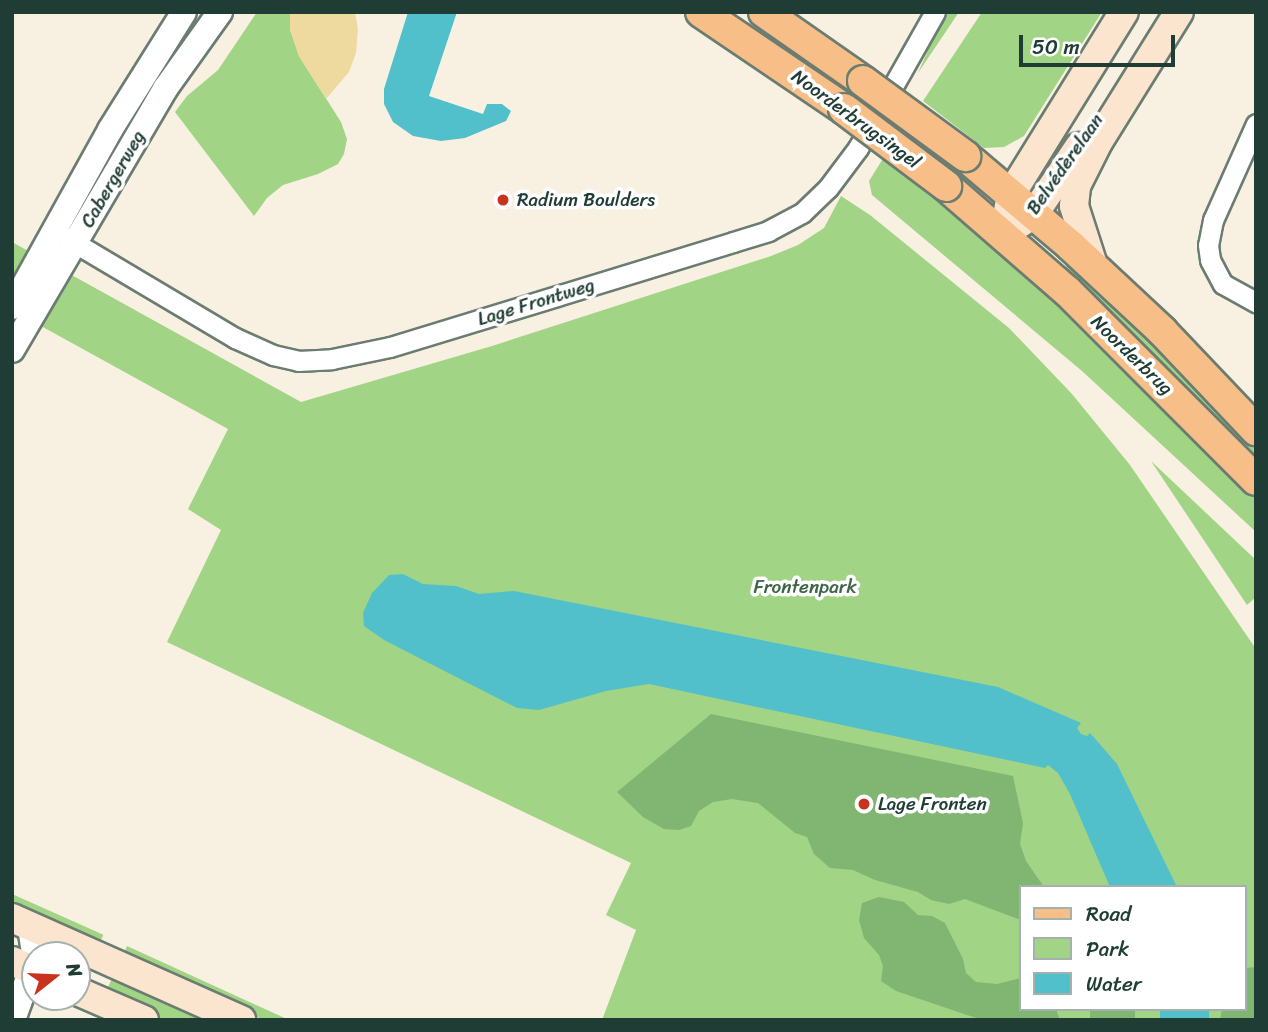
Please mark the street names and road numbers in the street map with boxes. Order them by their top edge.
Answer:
street label: Noorderbrugsingel [787,65,925,173]
street label: Belvédèrelaan [1022,109,1108,219]
street label: Cabergerweg [76,126,150,232]
street label: Lage Frontweg [475,273,597,331]
street label: Noorderbrug [1086,310,1178,400]

